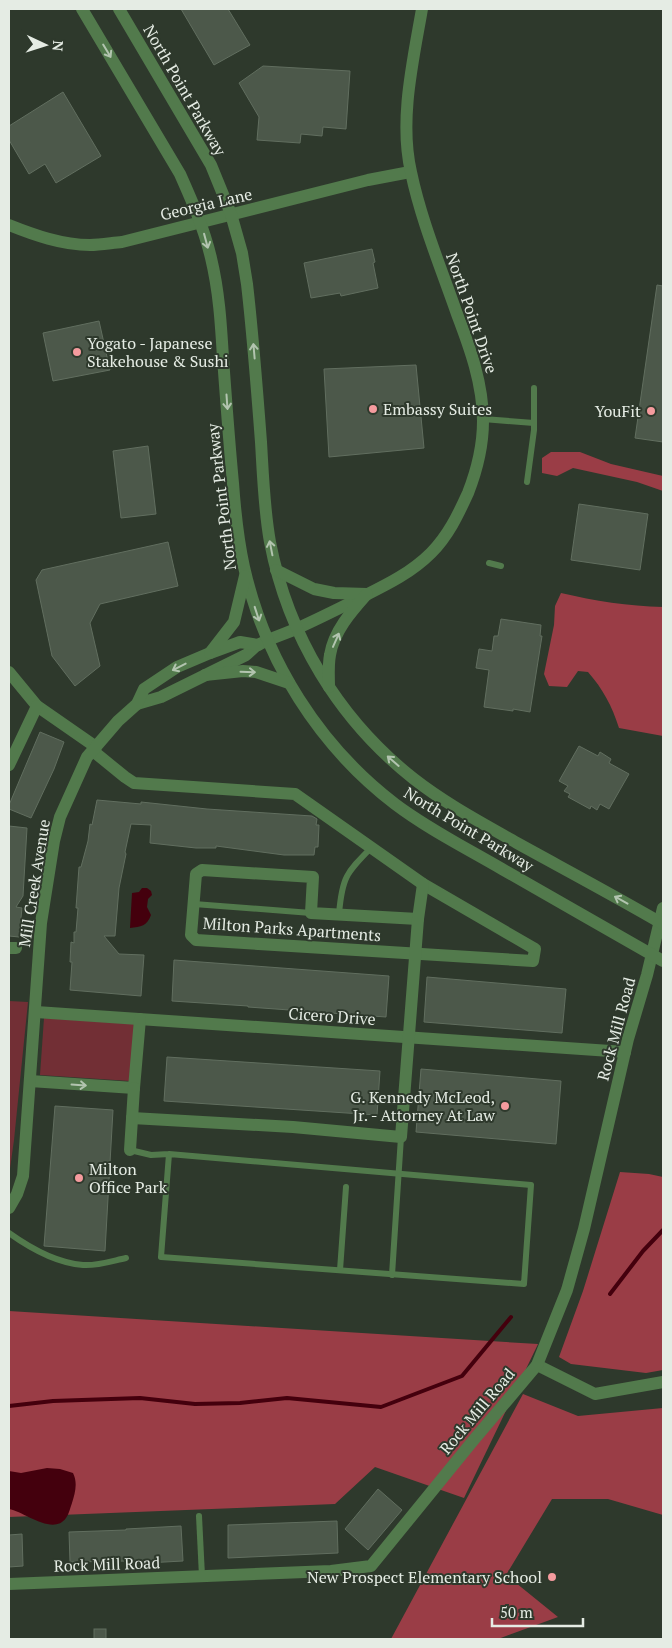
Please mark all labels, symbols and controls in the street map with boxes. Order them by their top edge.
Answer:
north arrow [20,20,70,70]
street label: North Point Parkway [139,21,232,160]
text: N [49,40,68,52]
one-way arrow [103,43,113,57]
street label: Georgia Lane [158,183,254,225]
one-way arrow [202,232,212,248]
street label: North Point Drive [441,250,503,376]
place label: Yogato - Japanese Stakehouse & Sushi [87,332,229,372]
one-way arrow [249,343,259,359]
marker: Yogato - Japanese Stakehouse & Sushi [71,346,83,358]
one-way arrow [222,393,231,409]
place label: Embassy Suites [383,398,492,420]
place label: YouFit [595,400,641,422]
marker: Embassy Suites [367,403,379,415]
marker: YouFit [645,405,657,417]
street label: North Point Parkway [201,421,241,572]
one-way arrow [266,540,276,556]
one-way arrow [253,605,263,621]
one-way arrow [331,633,341,648]
one-way arrow [172,663,187,672]
one-way arrow [239,667,255,676]
one-way arrow [386,755,399,767]
street label: North Point Parkway [400,782,539,877]
street label: Mill Creek Avenue [13,818,55,948]
one-way arrow [613,895,628,905]
street label: Milton Parks Apartments [202,912,382,946]
street label: Rock Mill Road [592,975,640,1083]
street label: Cicero Drive [288,1002,376,1030]
one-way arrow [71,1080,87,1089]
place label: G. Kennedy McLeod, Jr. - Attorney At Law [350,1086,495,1126]
marker: G. Kennedy McLeod, Jr. - Attorney At Law [499,1100,511,1112]
place label: Milton Office Park [89,1158,168,1198]
marker: Milton Office Park [73,1172,85,1184]
street label: Rock Mill Road [434,1363,520,1459]
street label: Rock Mill Road [54,1551,161,1577]
place label: New Prospect Elementary School [307,1566,542,1588]
marker: New Prospect Elementary School [546,1571,558,1583]
scale bar [492,1596,583,1628]
text: 50 m [500,1602,533,1622]

